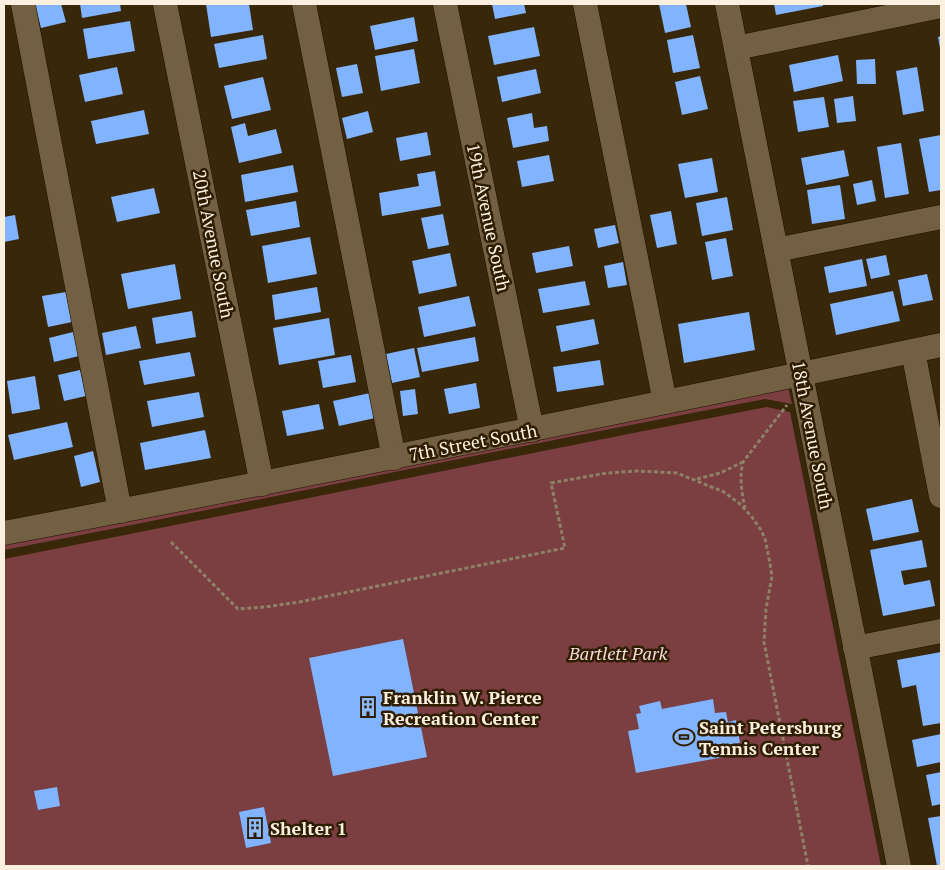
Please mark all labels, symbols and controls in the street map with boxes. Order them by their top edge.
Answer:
street label: 19th Avenue South [462,141,517,294]
street label: 20th Avenue South [188,168,240,321]
street label: 18th Avenue South [787,359,839,512]
street label: 7th Street South [407,418,540,466]
park label: Bartlett Park [568,641,668,665]
place label: Franklin W. Pierce Recreation Center [383,685,542,730]
building icon: Franklin W. Pierce Recreation Center [357,696,379,718]
place label: Saint Petersburg Tennis Center [699,715,843,760]
sports icon: Saint Petersburg Tennis Center [673,726,695,748]
place label: Shelter 1 [270,816,347,840]
building icon: Shelter 1 [244,817,266,839]

